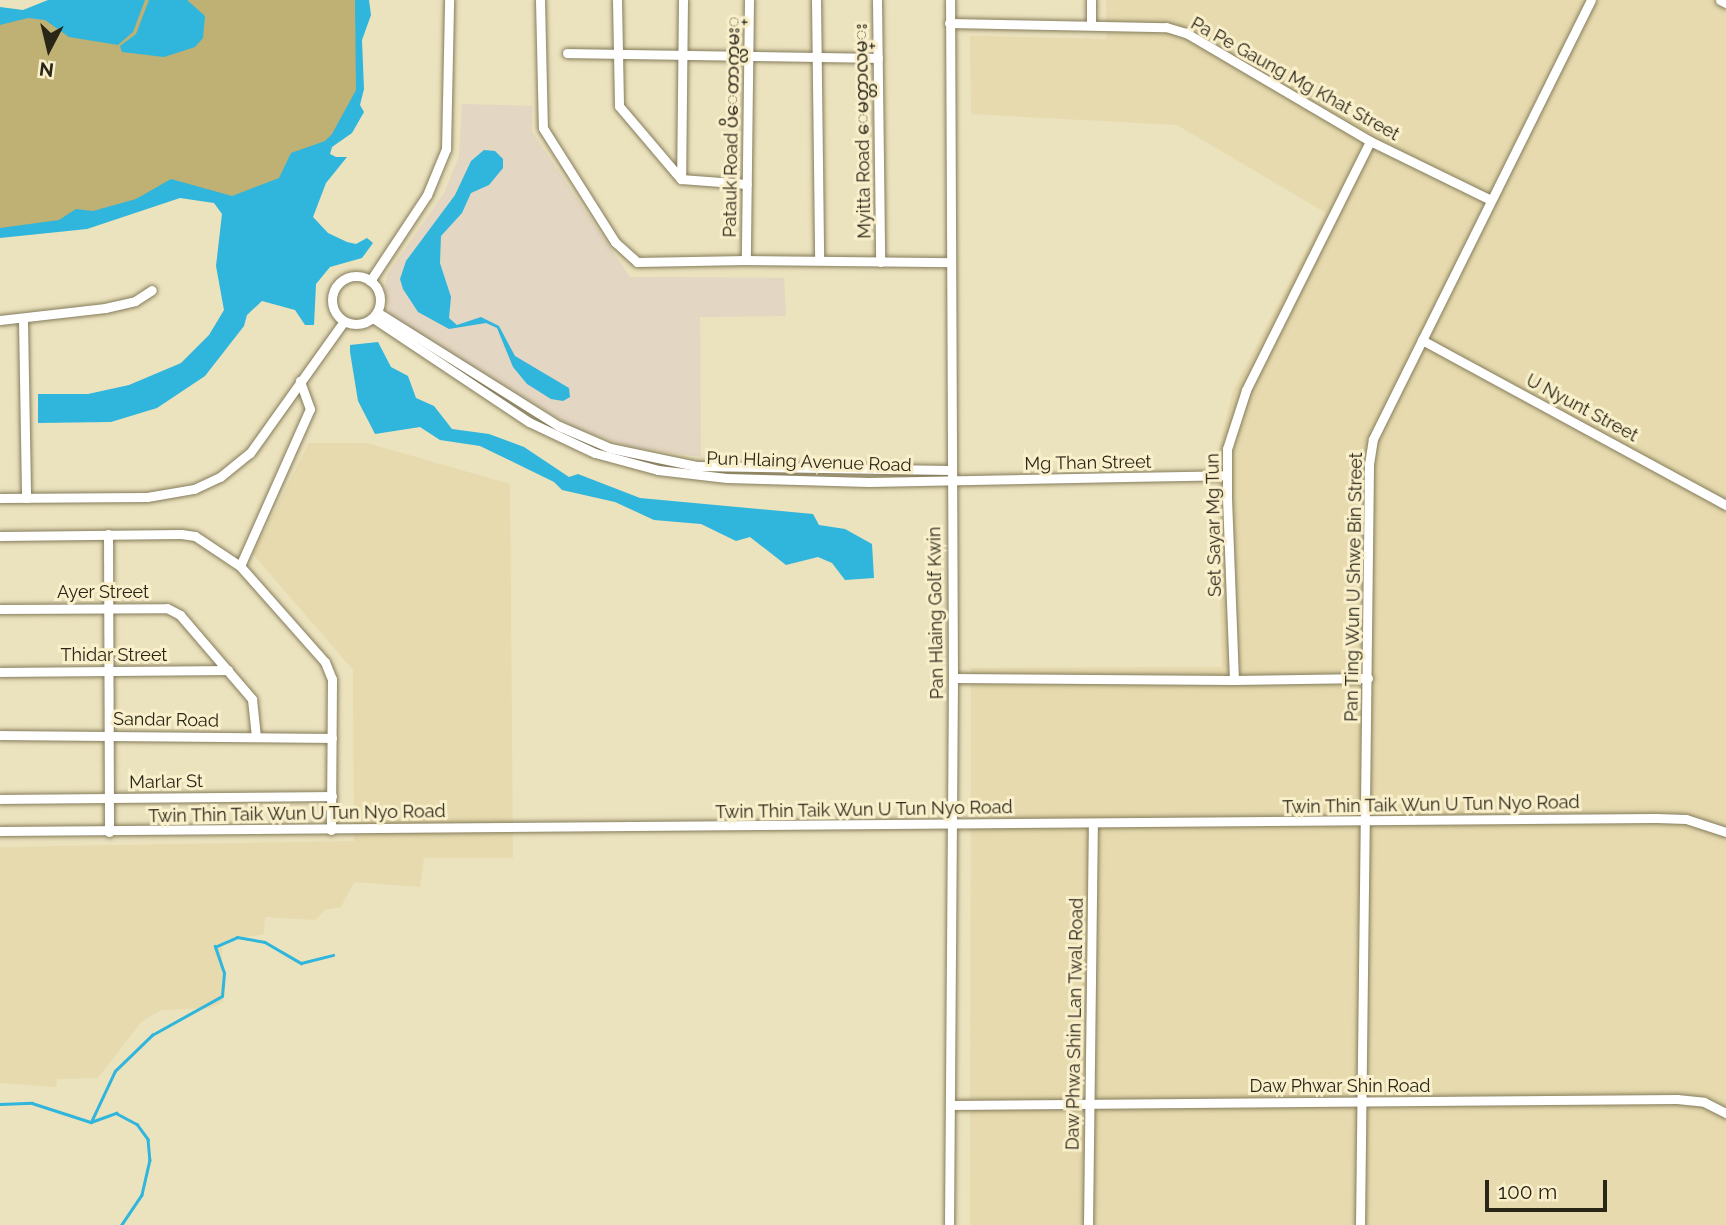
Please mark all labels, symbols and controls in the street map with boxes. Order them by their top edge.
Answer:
street label: Pa Pe Gaung Mg Khat Street [1187,13,1403,145]
north arrow [14,14,84,84]
street label: Patauk Road ပိေတာက္လမး္ [719,16,745,238]
street label: Myitta Road ေမတ္တာလမ္း [850,23,876,239]
text: N [38,58,55,82]
street label: U Nyunt Street [1522,369,1642,447]
street label: Pun Hlaing Avenue Road [706,448,912,476]
street label: Mg Than Street [1024,451,1152,475]
street label: Pan Ting Wun U Shwe Bin Street [1341,451,1367,723]
street label: Set Sayar Mg Tun [1202,452,1226,598]
street label: Pan Hlaing Golf Kwin [924,526,948,700]
street label: Ayer Street [57,581,149,603]
street label: Thidar Street [60,644,168,666]
street label: Sandar Road [113,708,219,732]
street label: Marlar St [129,771,203,793]
street label: Twin Thin Taik Wun U Tun Nyo Road [1281,792,1581,818]
street label: Twin Thin Taik Wun U Tun Nyo Road [714,797,1014,823]
street label: Twin Thin Taik Wun U Tun Nyo Road [147,801,447,827]
street label: Daw Phwa Shin Lan Twal Road [1062,897,1088,1151]
street label: Daw Phwar Shin Road [1249,1075,1431,1097]
scale bar [1488,1166,1610,1210]
text: 100 m [1498,1179,1557,1204]

